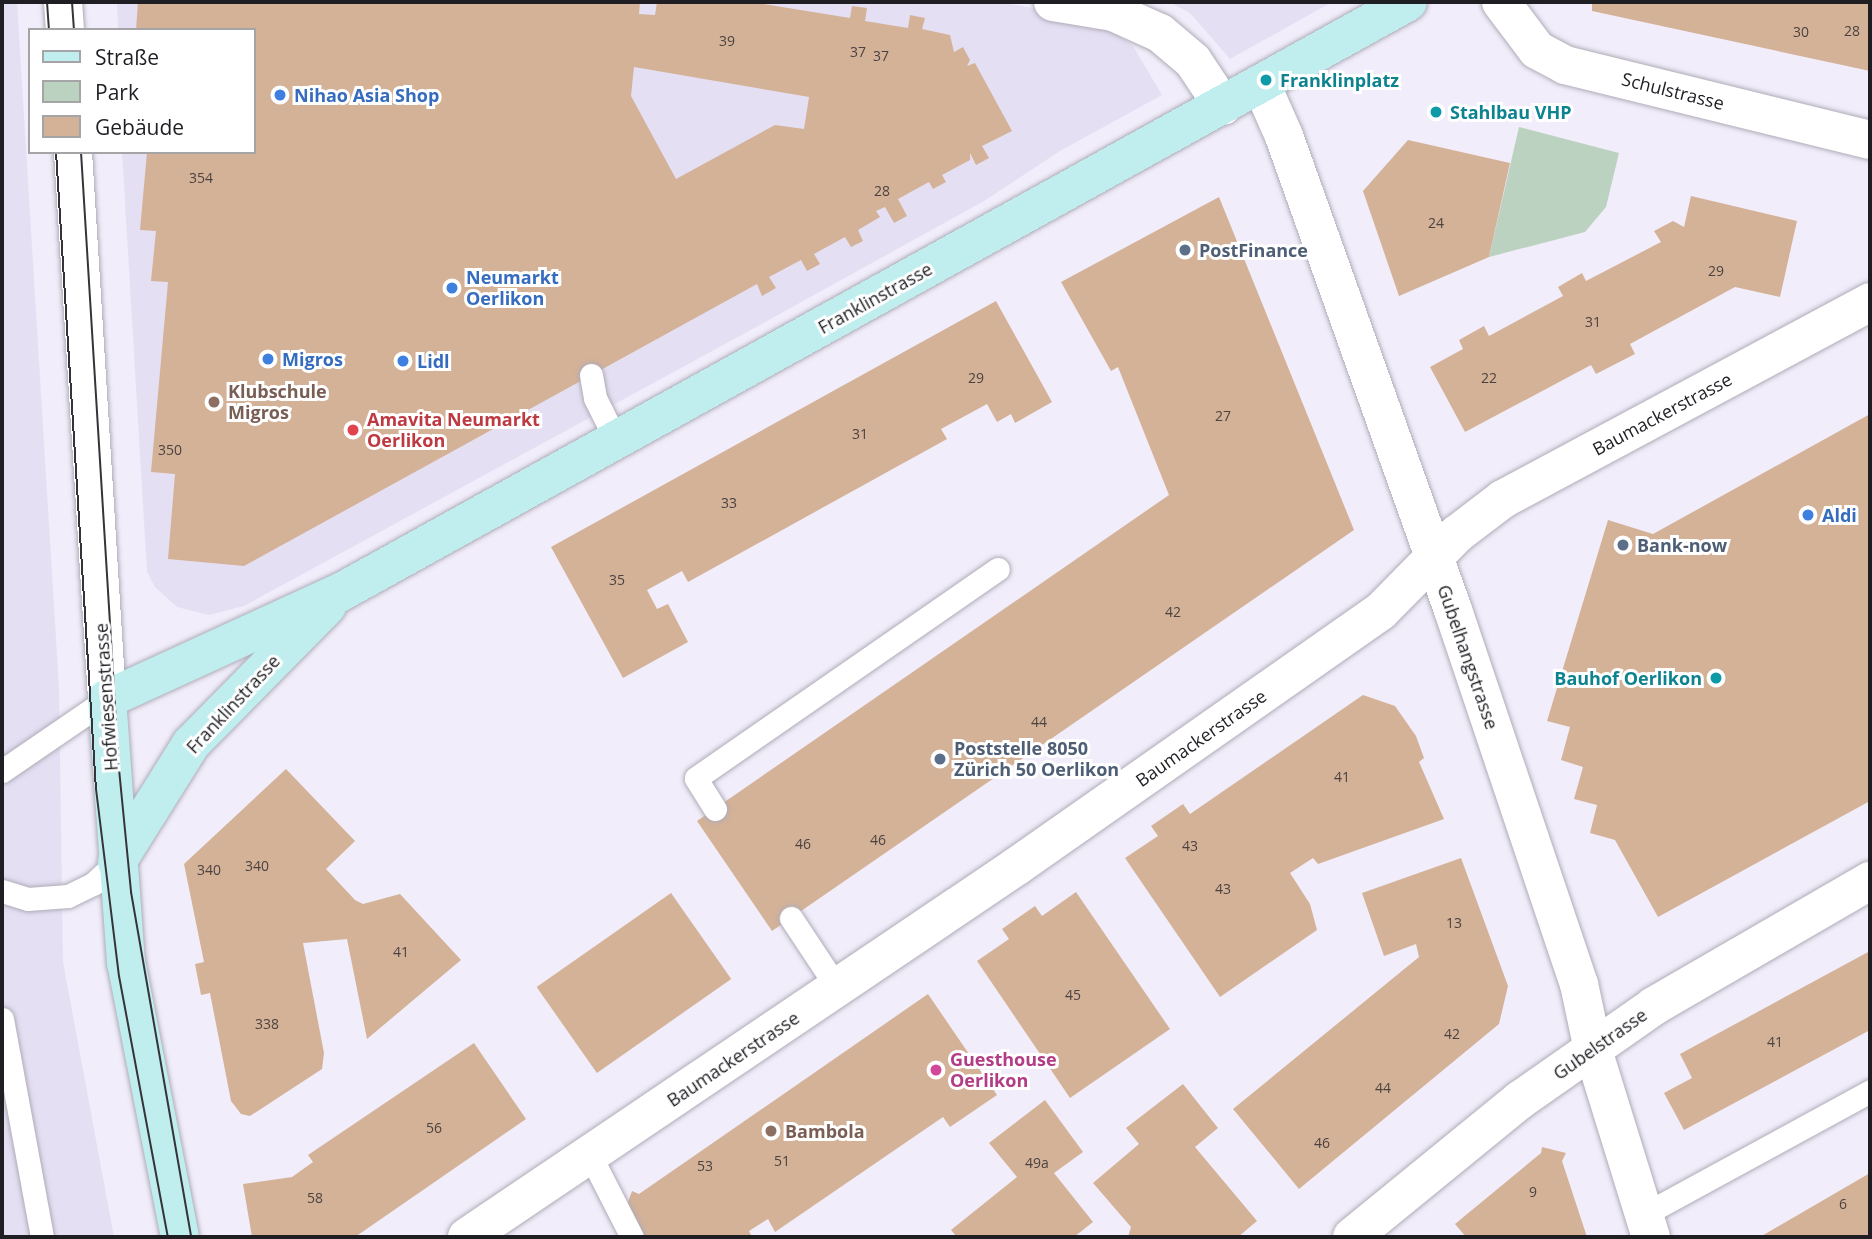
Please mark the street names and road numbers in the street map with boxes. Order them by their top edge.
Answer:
street label: Schulstrasse [1620,68,1726,114]
street label: Franklinstrasse [814,258,936,338]
street label: Baumackerstrasse [1589,368,1735,460]
street label: Gubelhangstrasse [1433,582,1503,732]
street label: Hofwiesenstrasse [90,622,122,772]
street label: Franklinstrasse [182,650,284,758]
street label: Baumackerstrasse [1132,685,1270,791]
street label: Gubelstrasse [1549,1004,1651,1084]
street label: Baumackerstrasse [663,1007,803,1111]

